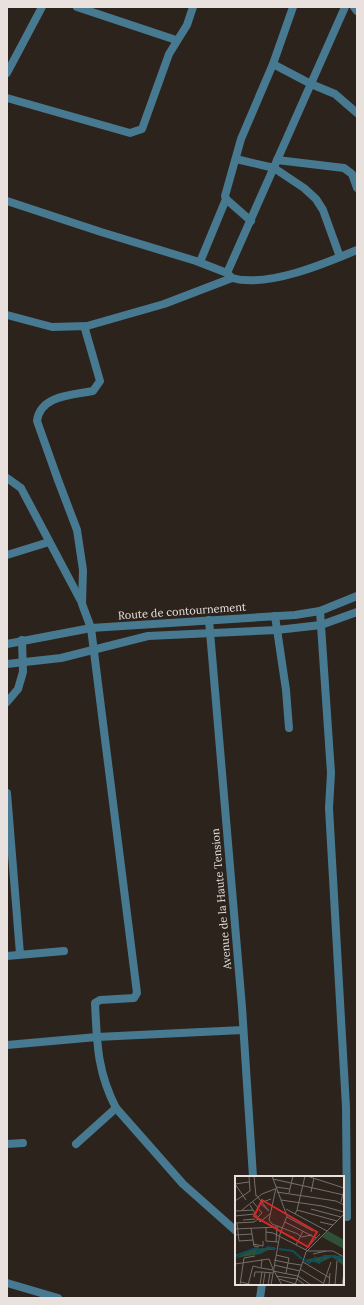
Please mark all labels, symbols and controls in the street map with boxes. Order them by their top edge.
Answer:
street label: Route de contournement [117,599,247,622]
street label: Avenue de la Haute Tension [208,828,234,971]
inset map [235,1176,344,1285]

